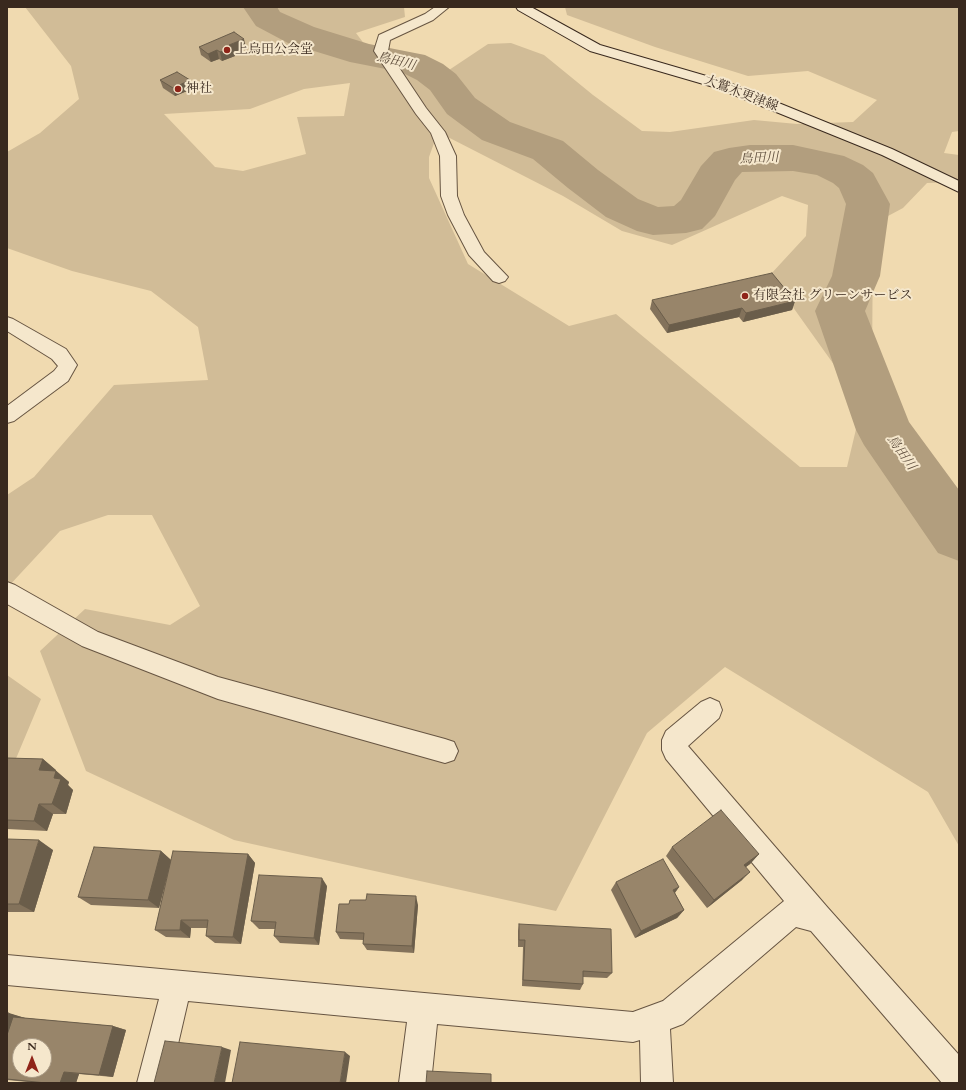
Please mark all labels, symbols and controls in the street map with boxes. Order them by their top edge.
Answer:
place label: 上烏田公会堂 [235,42,313,58]
marker: 上烏田公会堂 [222,45,232,55]
water label: 鳥田川 [375,50,417,74]
street label: 大鷲木更津線 [702,73,780,115]
place label: 神社 [186,81,212,97]
marker: 神社 [173,84,183,94]
water label: 鳥田川 [739,150,779,168]
place label: 有限会社 グリーンサービス [753,288,912,304]
marker: 有限会社 グリーンサービス [740,291,750,301]
water label: 鳥田川 [883,433,919,473]
north arrow [12,1038,52,1078]
text: N [27,1039,37,1054]

